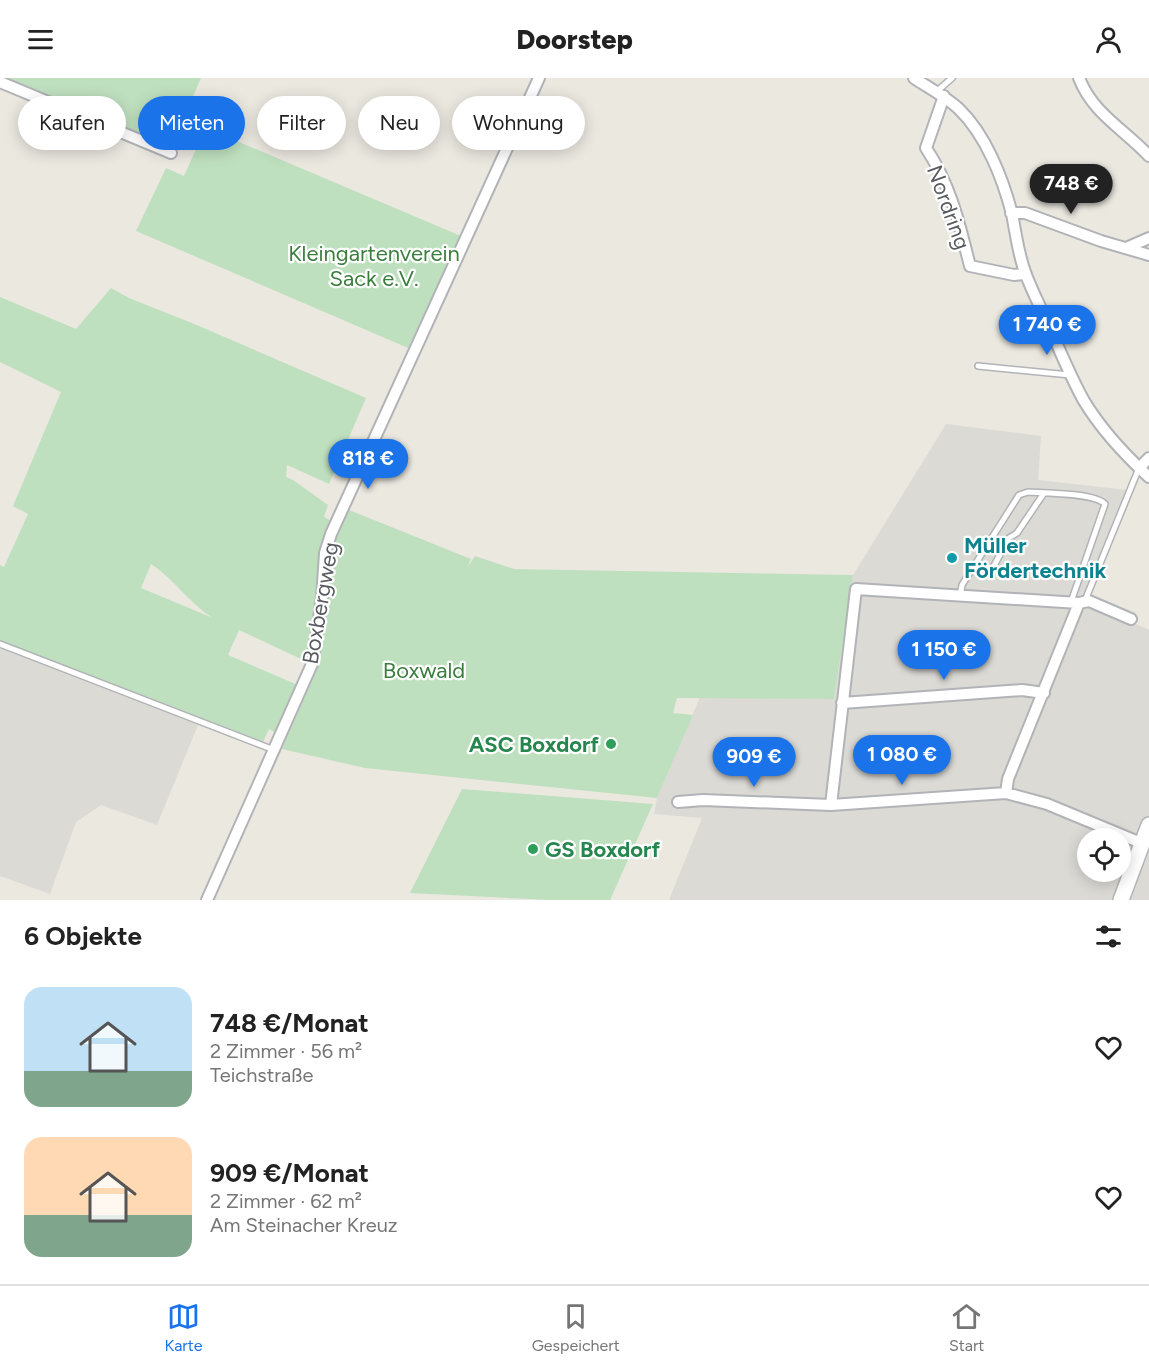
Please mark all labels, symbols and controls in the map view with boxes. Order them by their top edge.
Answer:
icon: menu [24,23,57,56]
text: Doorstep [516,23,633,56]
icon: person [1092,23,1125,56]
chip: Kaufen [18,96,126,150]
chip: Mieten [138,96,245,150]
chip: Filter [257,96,346,150]
chip: Neu [358,96,440,150]
chip: Wohnung [452,96,585,150]
street label: Nordring [921,161,976,253]
pin: 748 € [1029,164,1113,215]
text: 748 € [1044,171,1098,195]
park label: Kleingartenverein Sack e.V. [288,240,460,292]
pin: 1 740 € [992,305,1102,356]
text: 1 740 € [1013,312,1081,336]
pin: 818 € [326,439,410,490]
text: 818 € [342,446,394,470]
place label: Müller Fördertechnik [964,532,1106,584]
street label: Boxbergweg [296,540,345,666]
marker: Müller Fördertechnik [945,551,959,565]
pin: 1 150 € [889,630,999,681]
text: 1 150 € [912,637,976,661]
park label: Boxwald [383,657,465,684]
place label: ASC Boxdorf [469,731,599,758]
pin: 1 080 € [847,735,957,786]
marker: ASC Boxdorf [604,737,618,751]
pin: 909 € [712,737,796,788]
text: 1 080 € [867,742,937,766]
text: 909 € [727,744,781,768]
map controls [1077,828,1131,882]
button: locate [1077,828,1131,882]
place label: GS Boxdorf [545,836,660,863]
marker: GS Boxdorf [526,842,540,856]
text: 6 Objekte [24,920,142,952]
icon: filters [1092,920,1125,953]
text: 748 €/Monat [210,1007,369,1039]
icon: home [72,1011,144,1083]
icon: heart [1092,1031,1125,1064]
text: 2 Zimmer · 56 m² [210,1039,362,1063]
text: Teichstraße [210,1063,313,1087]
text: 909 €/Monat [210,1157,369,1189]
icon: home [72,1161,144,1233]
icon: heart [1092,1181,1125,1214]
text: 2 Zimmer · 62 m² [210,1189,362,1213]
text: Am Steinacher Kreuz [210,1213,398,1237]
tab: Karte [165,1300,203,1355]
tab: Gespeichert [532,1300,620,1355]
tab: Start [949,1300,984,1355]

